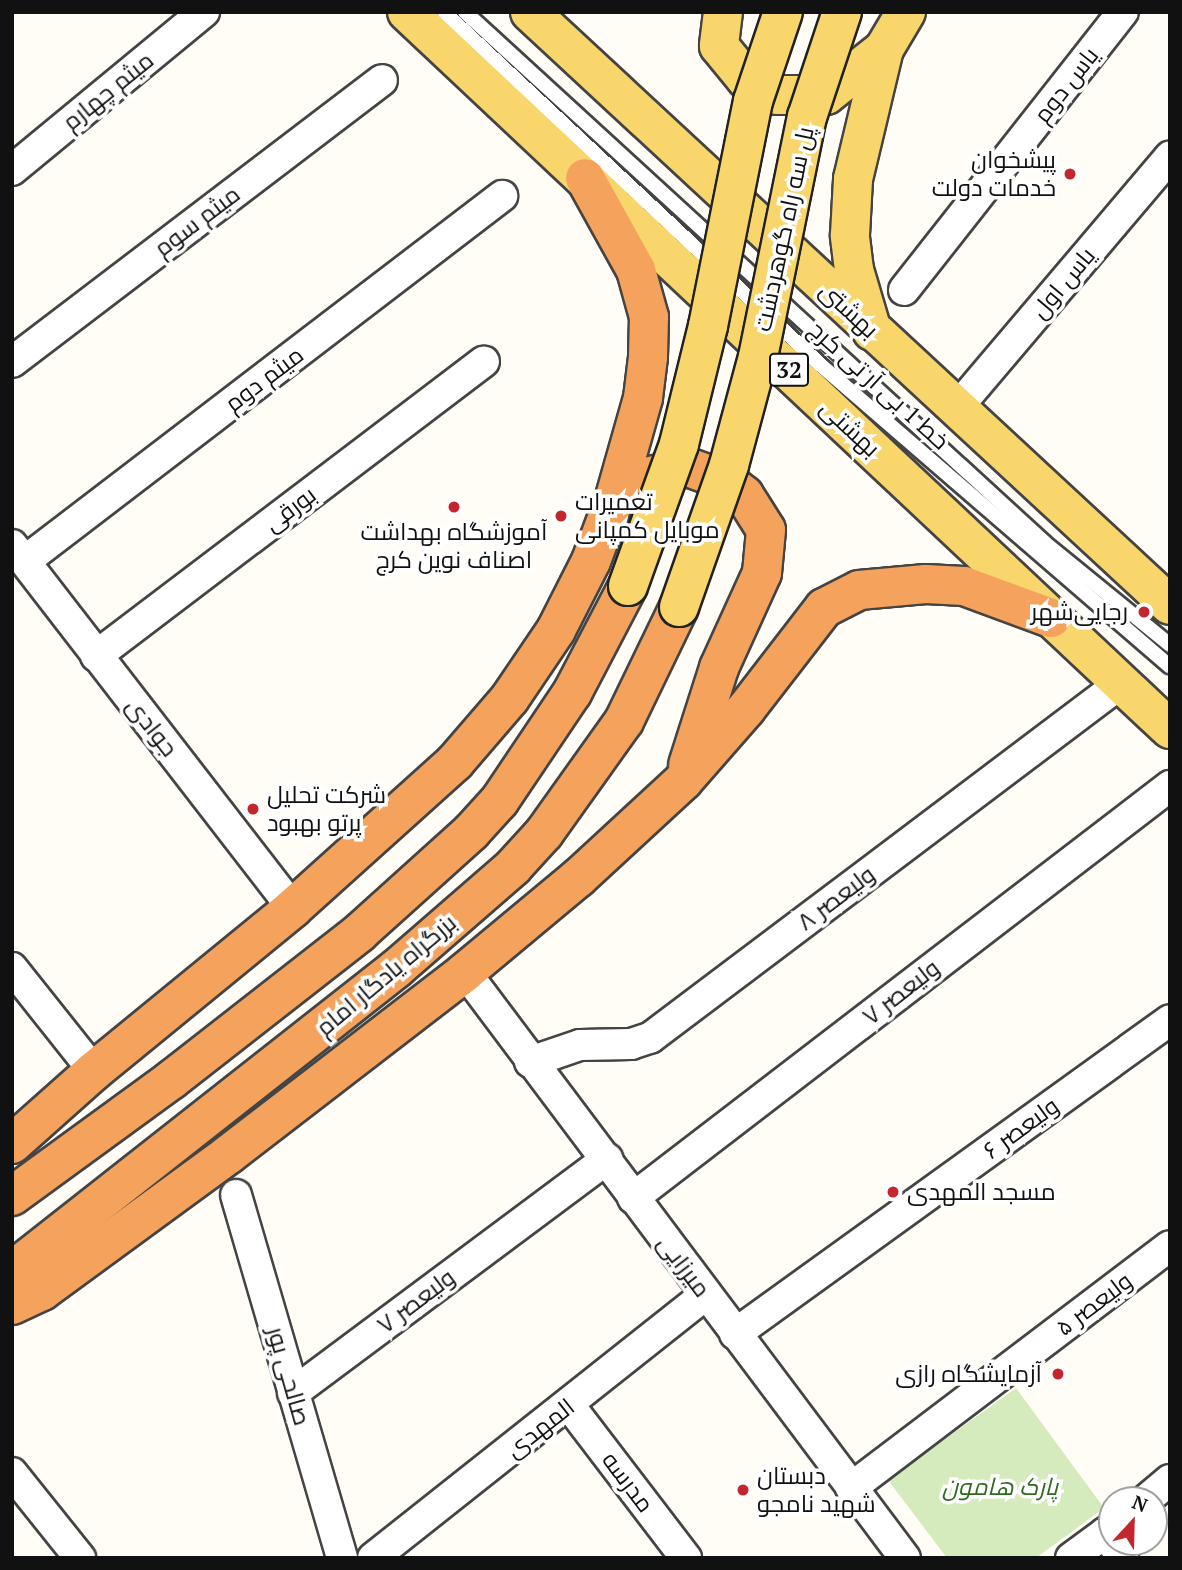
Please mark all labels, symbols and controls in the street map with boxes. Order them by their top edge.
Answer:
street label: یاس دوم [1028,41,1104,129]
street label: میثم چهارم [57,46,159,136]
street label: پل سه راه گوهردشت [748,124,820,334]
place label: پیشخوان خدمات دولت [932,146,1056,202]
marker: پیشخوان خدمات دولت [1062,166,1078,182]
street label: میثم سوم [148,179,246,263]
street label: یاس اول [1025,242,1101,324]
street label: بهشتى [814,276,884,344]
street label: خط 1 بی آر تی کرج [803,315,955,455]
street label: میثم دوم [219,340,309,418]
road number: 32 [768,350,810,390]
street label: بهشتی [814,393,886,463]
street label: بورقی [258,480,322,538]
place label: تعمیرات موبایل کمپانی [575,488,720,544]
marker: آموزشگاه بهداشت اصناف نوین کرج [446,499,462,515]
marker: تعمیرات موبایل کمپانی [553,508,569,524]
place label: آموزشگاه بهداشت اصناف نوین کرج [361,518,547,574]
place label: رجایی‌شهر [1031,598,1128,626]
marker: رجایی‌شهر [1134,602,1154,622]
street label: جوادی [120,692,184,762]
place label: شرکت تحلیل پرتو بهبود [267,781,386,837]
marker: شرکت تحلیل پرتو بهبود [245,801,261,817]
street label: ولیعصر ۸ [792,860,880,936]
street label: بزرگراه یادگار امام [310,908,462,1042]
street label: ولیعصر ۷ [857,953,945,1031]
street label: ولیعصر ۶ [978,1091,1064,1165]
place label: مسجد المهدی [907,1178,1056,1206]
marker: مسجد المهدی [885,1184,901,1200]
street label: میرزایی [651,1229,717,1303]
street label: ولیعصر ۷ [372,1263,460,1339]
street label: ولیعصر ۵ [1050,1266,1138,1342]
street label: صالحی پور [261,1323,317,1429]
place label: آزمایشگاه رازی [895,1360,1042,1388]
marker: آزمایشگاه رازی [1048,1364,1068,1384]
street label: المهدی [500,1392,580,1464]
street label: مدرسه [596,1446,660,1518]
place label: دبستان شهید نامجو [757,1462,876,1518]
park label: پارک هامون [942,1473,1058,1501]
marker: دبستان شهید نامجو [735,1482,751,1498]
north arrow [1098,1486,1168,1556]
text: N [1129,1489,1152,1517]

